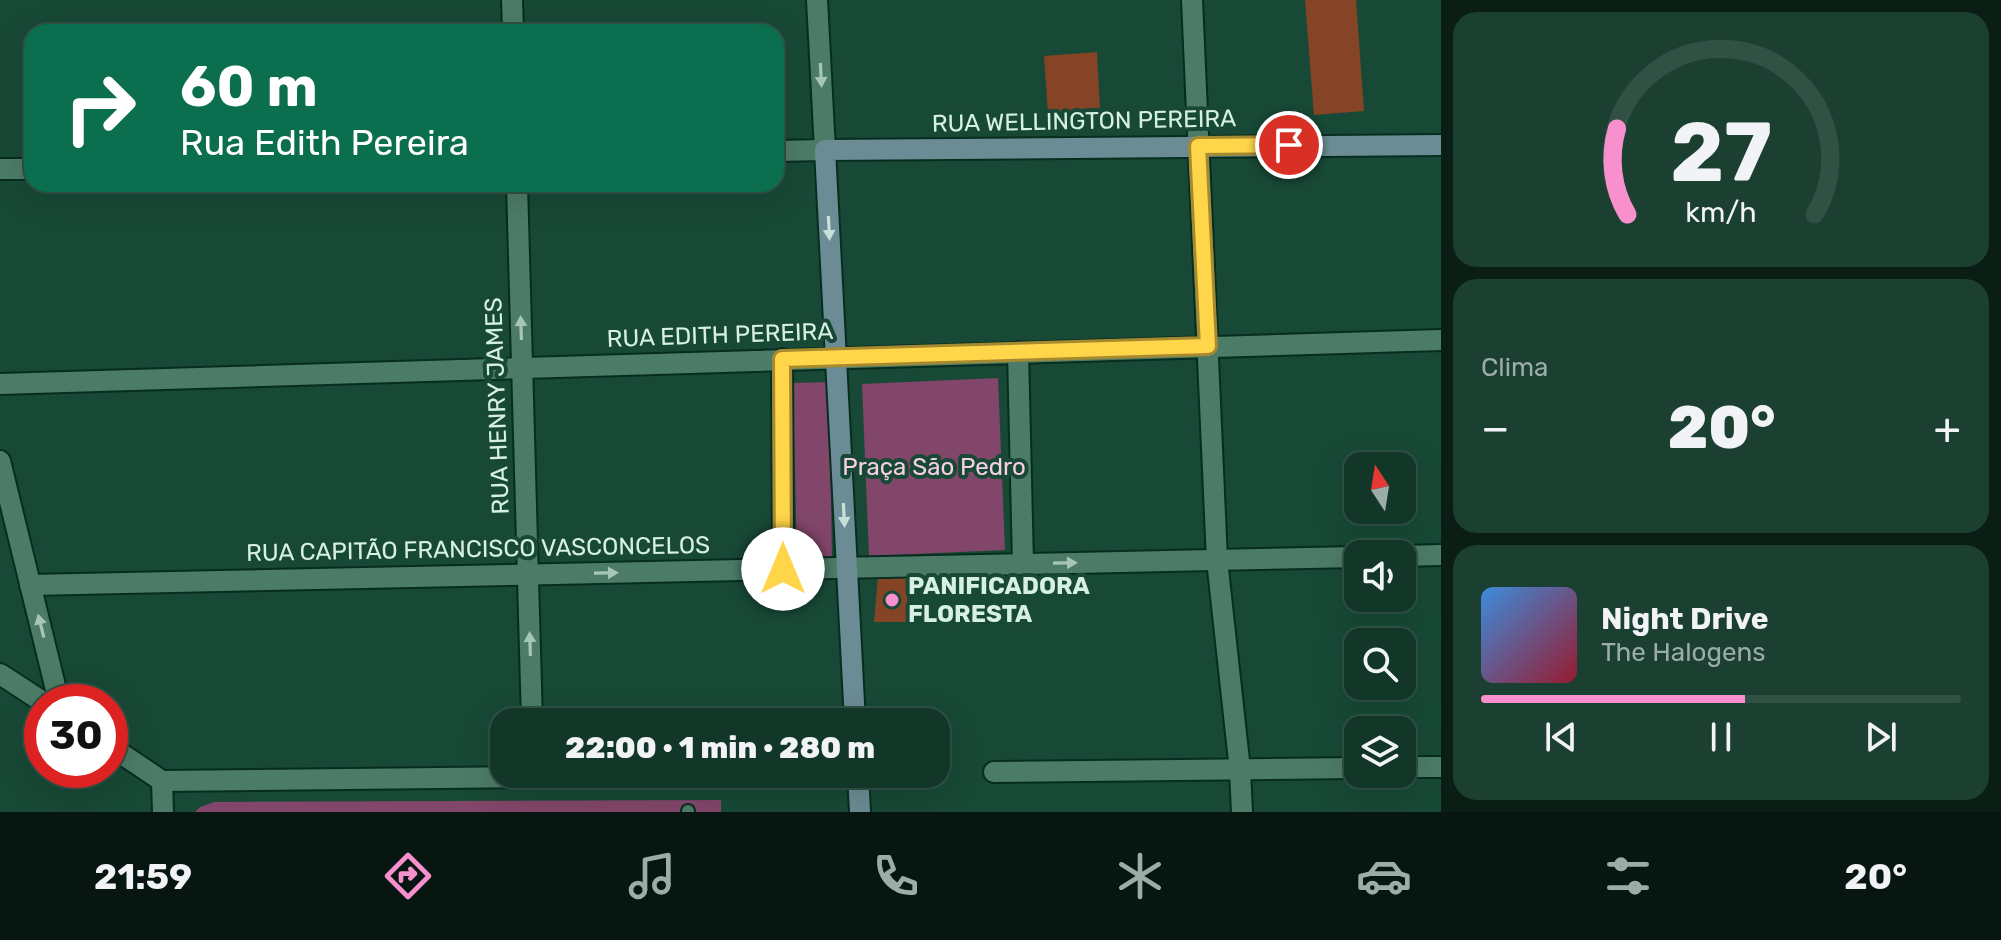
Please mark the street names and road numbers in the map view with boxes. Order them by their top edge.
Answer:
street label: RUA WELLINGTON PEREIRA [932,104,1236,138]
street label: RUA HENRY JAMES [479,297,515,515]
street label: RUA EDITH PEREIRA [606,317,834,353]
street label: RUA CAPITÃO FRANCISCO VASCONCELOS [246,531,710,567]

